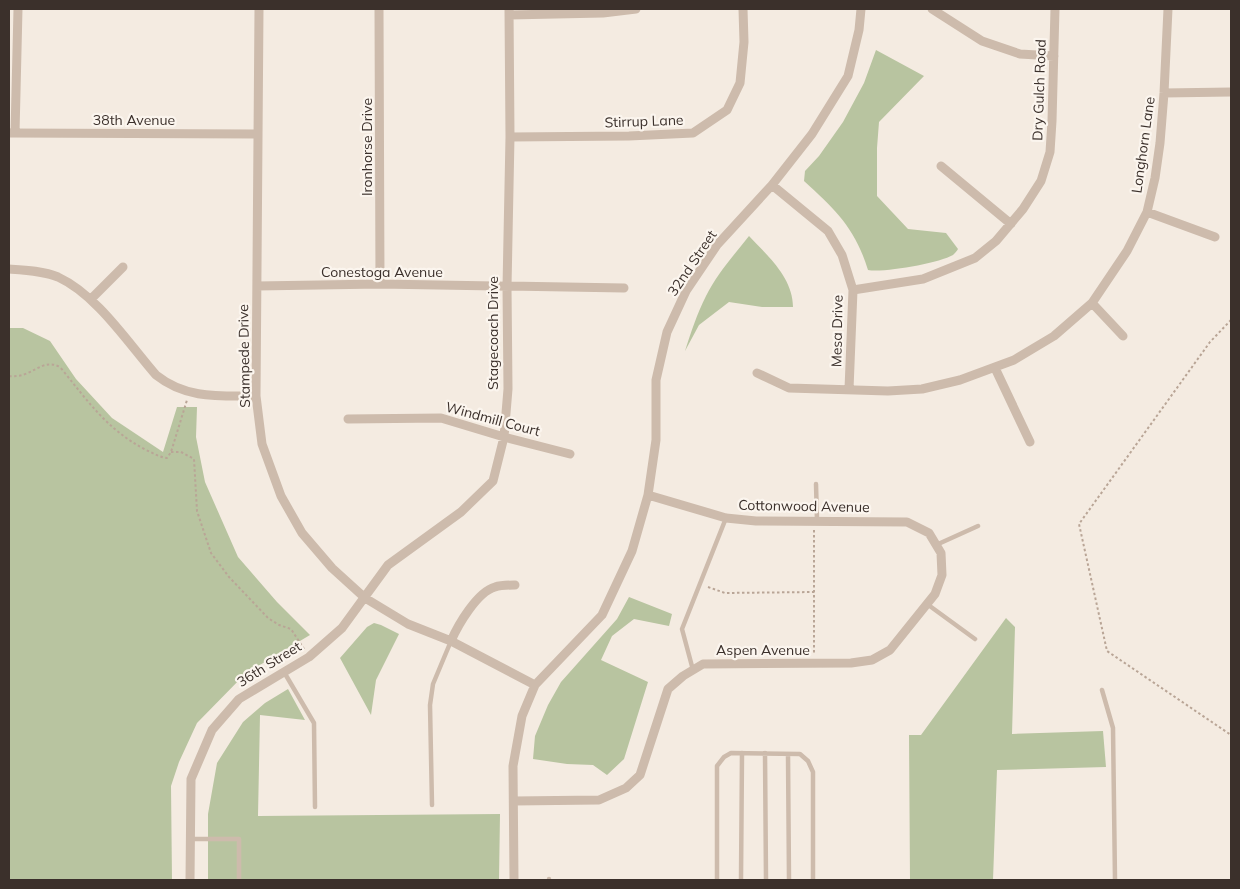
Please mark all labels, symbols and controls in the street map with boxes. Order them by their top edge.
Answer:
street label: Dry Gulch Road [1028,39,1050,141]
street label: Longhorn Lane [1127,96,1159,194]
street label: Ironhorse Drive [358,98,376,196]
street label: 38th Avenue [93,111,175,129]
street label: Stirrup Lane [604,111,684,131]
street label: 32nd Street [663,226,721,299]
street label: Conestoga Avenue [321,263,443,281]
street label: Stagecoach Drive [484,276,502,390]
street label: Mesa Drive [827,295,847,367]
street label: Stampede Drive [234,304,254,408]
street label: Windmill Court [444,398,542,440]
street label: Cottonwood Avenue [738,496,870,516]
street label: 36th Street [234,637,304,691]
street label: Aspen Avenue [716,641,810,659]

